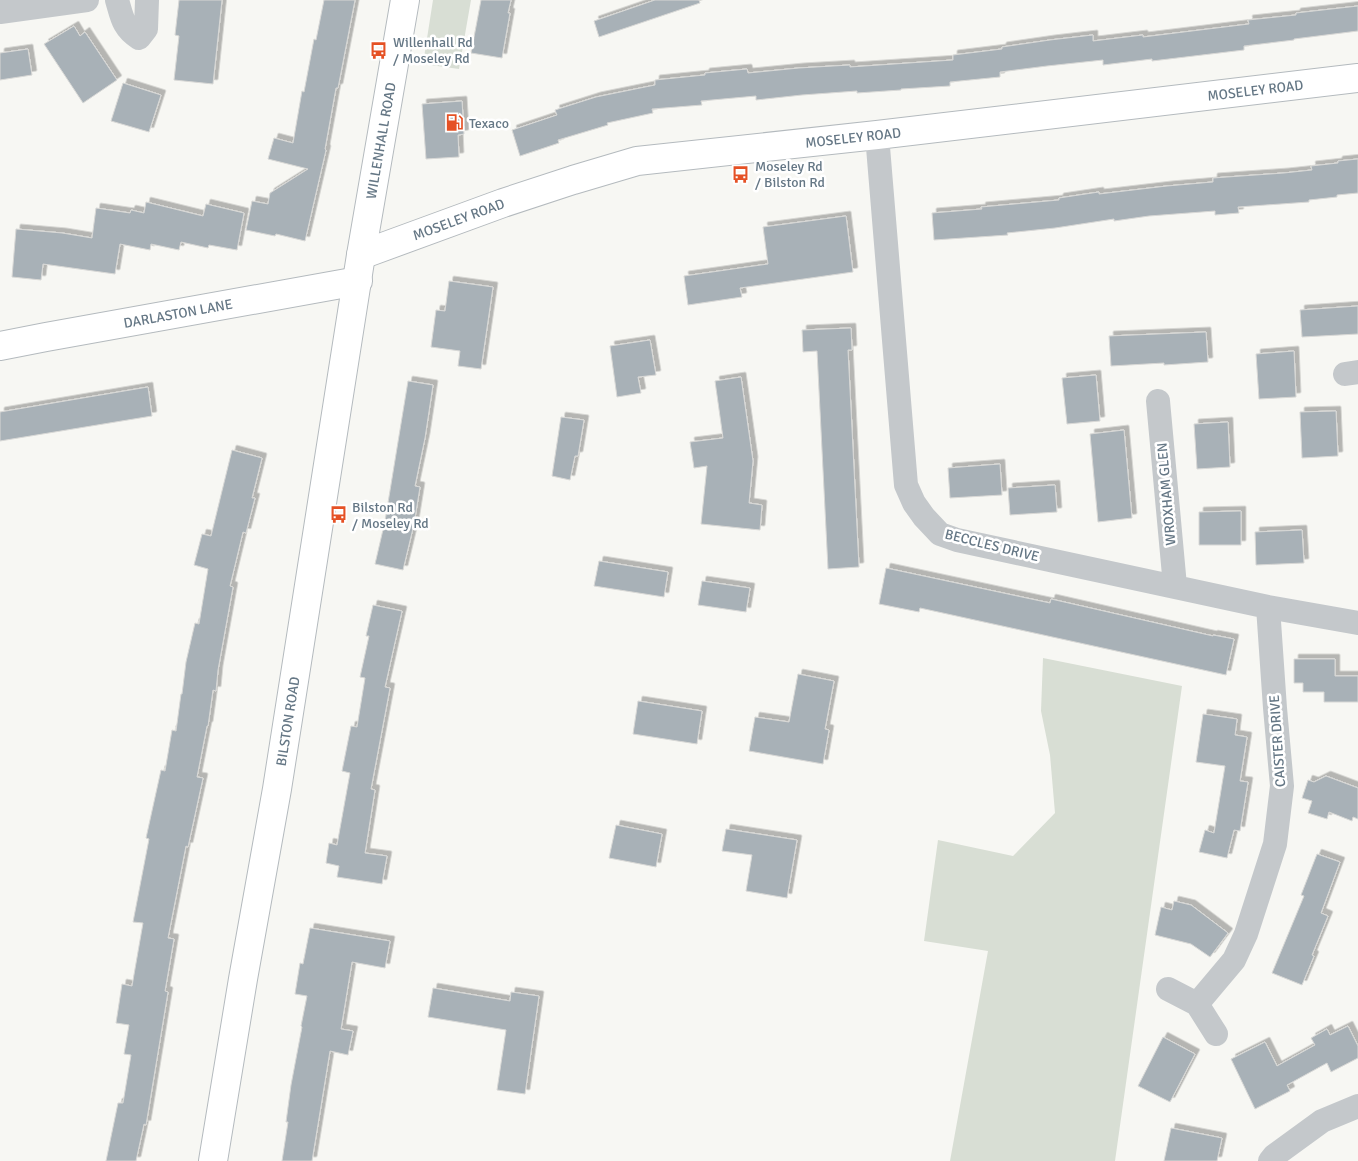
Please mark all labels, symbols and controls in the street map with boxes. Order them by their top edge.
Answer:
place label: Willenhall Rd / Moseley Rd [393,34,473,67]
bus stop icon: Willenhall Rd / Moseley Rd [369,40,389,60]
street label: MOSELEY ROAD [1206,77,1304,105]
street label: WILLENHALL ROAD [363,81,400,200]
fuel station icon: Texaco [445,113,465,133]
place label: Texaco [469,115,509,132]
street label: MOSELEY ROAD [804,124,902,152]
place label: Moseley Rd / Bilston Rd [755,158,825,191]
bus stop icon: Moseley Rd / Bilston Rd [731,164,751,184]
street label: MOSELEY ROAD [411,195,507,244]
street label: DARLASTON LANE [122,296,234,332]
street label: WROXHAM GLEN [1154,442,1179,546]
place label: Bilston Rd / Moseley Rd [352,499,429,532]
bus stop icon: Bilston Rd / Moseley Rd [328,505,348,525]
street label: BECCLES DRIVE [943,526,1041,565]
street label: BILSTON ROAD [273,675,304,767]
street label: CAISTER DRIVE [1266,694,1289,788]

